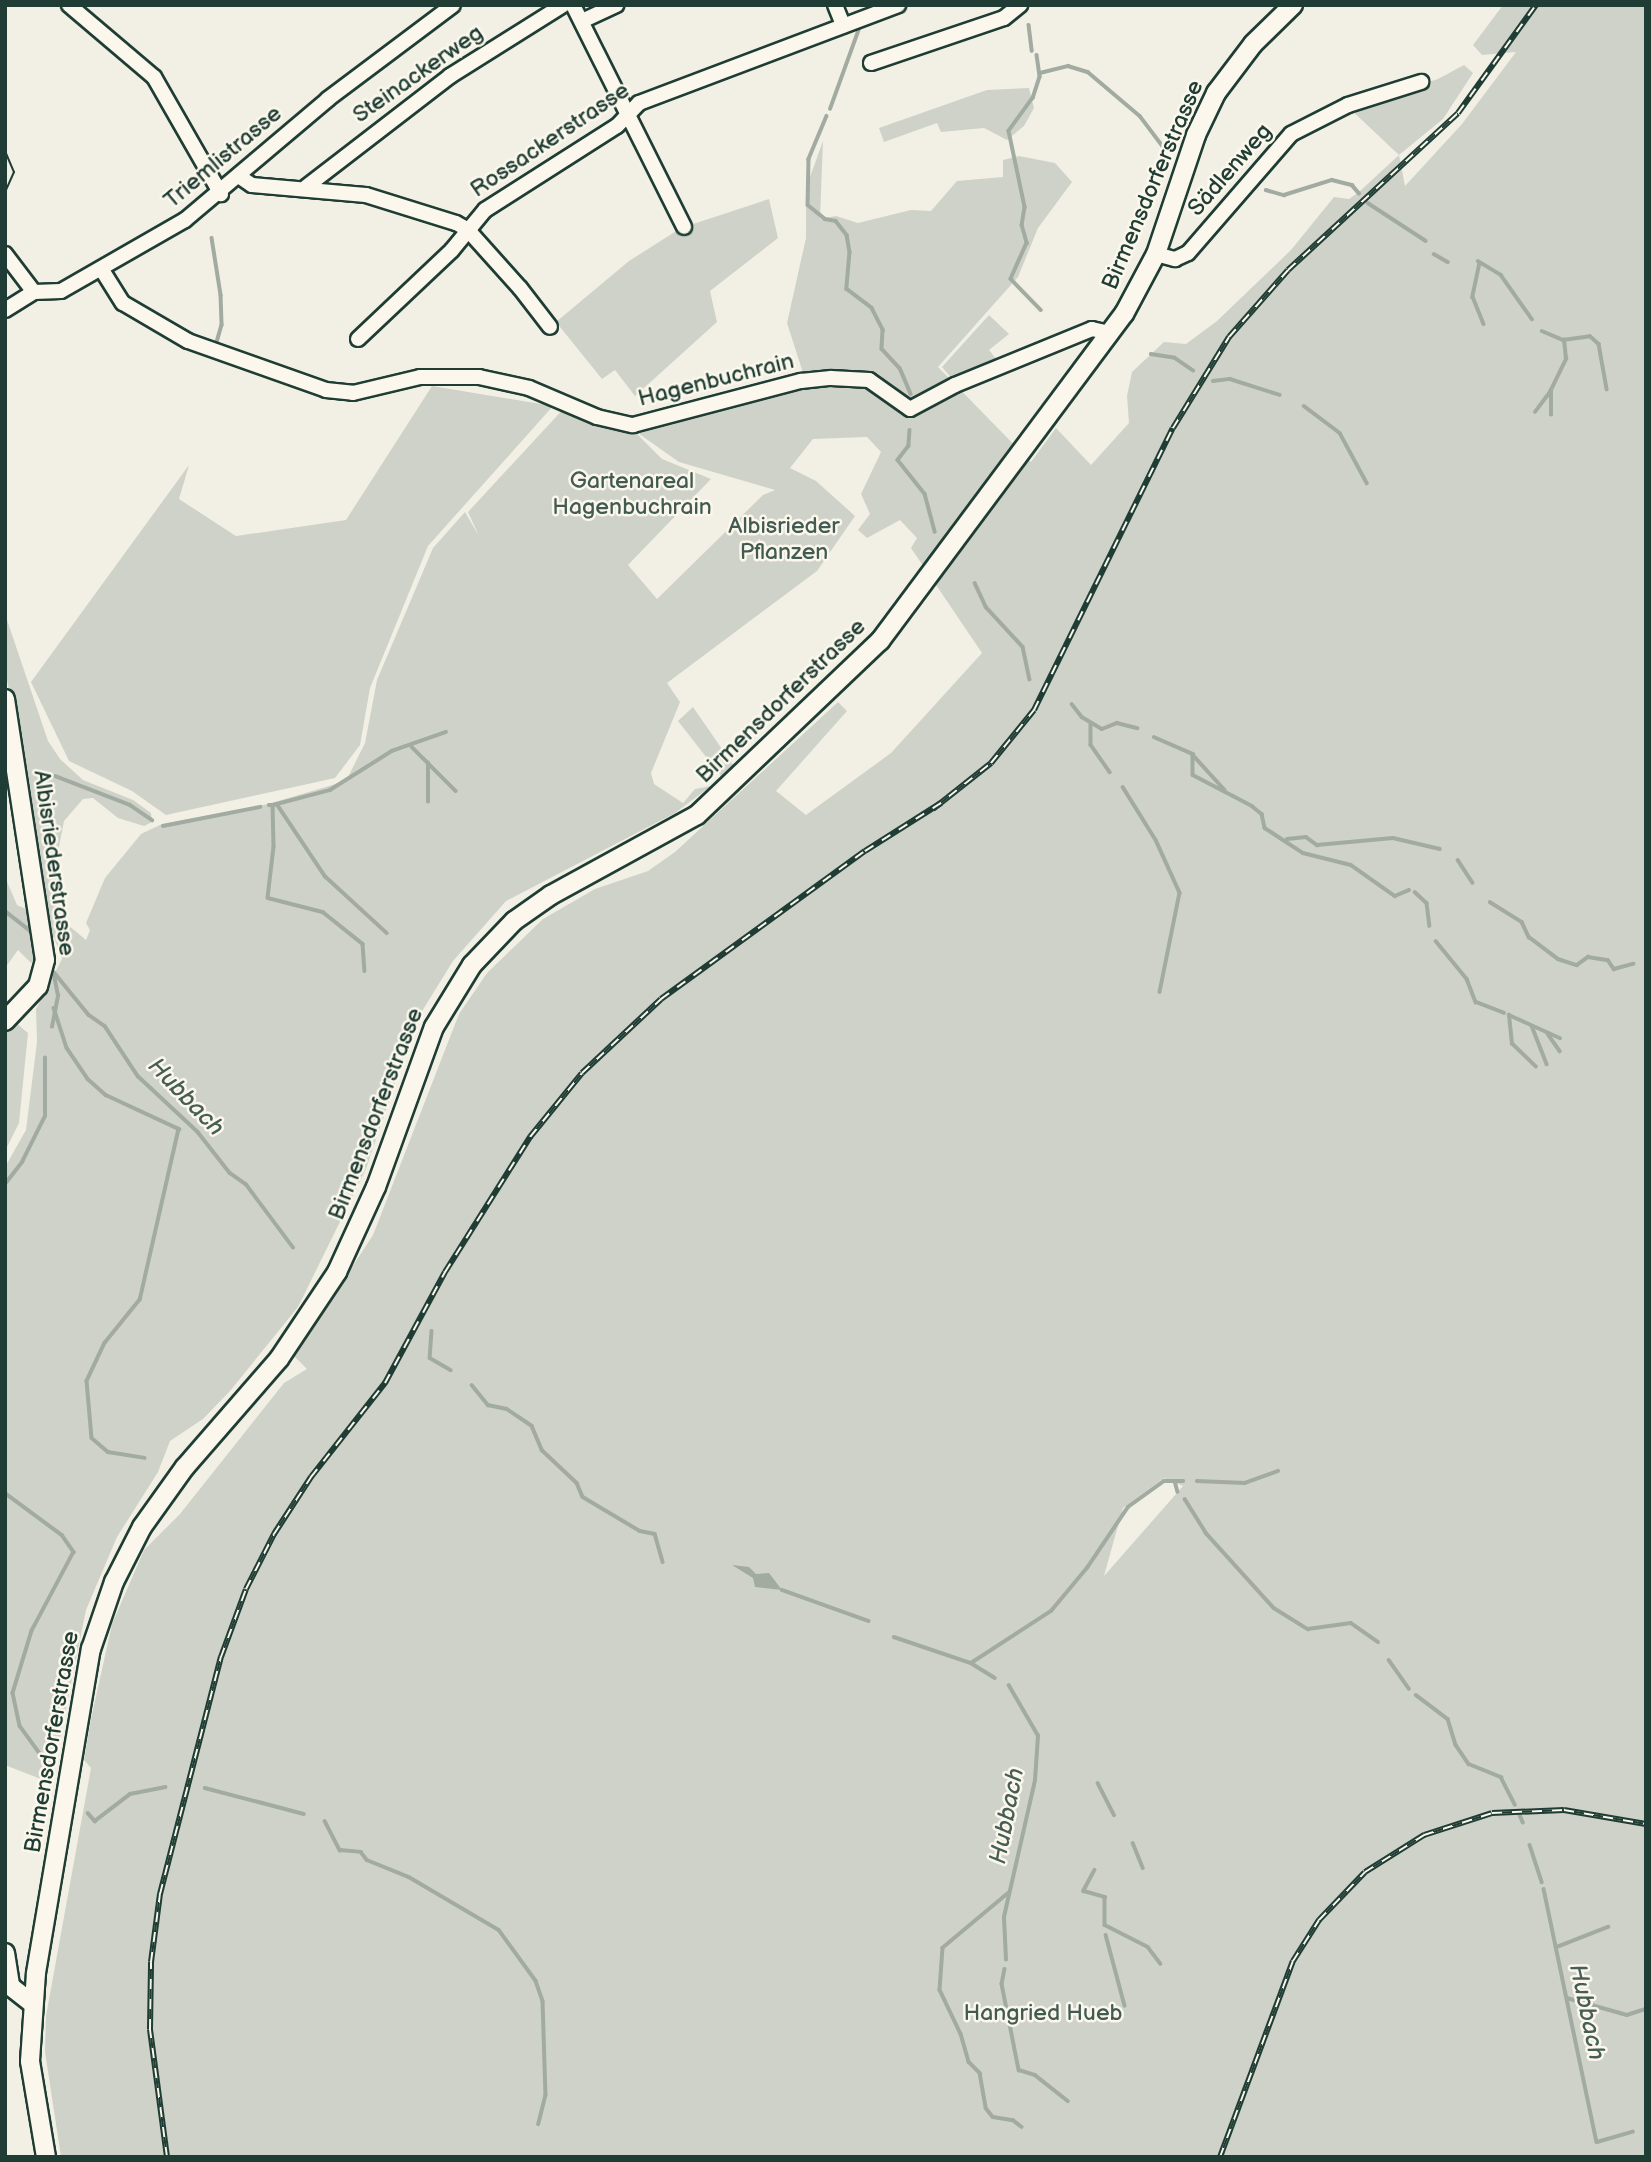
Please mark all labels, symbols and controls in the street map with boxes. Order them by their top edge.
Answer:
street label: Steinackerweg [348,19,488,129]
street label: Birmensdorferstrasse [1096,76,1210,294]
street label: Rossackerstrasse [465,77,635,203]
street label: Triemlistrasse [158,100,288,214]
street label: Sädlenweg [1182,118,1278,222]
street label: Hagenbuchrain [635,347,797,413]
park label: Gartenareal Hagenbuchrain [552,467,712,521]
park label: Albisrieder Pflanzen [728,512,840,566]
street label: Birmensdorferstrasse [691,613,871,789]
street label: Albisriederstrasse [27,768,81,958]
street label: Birmensdorferstrasse [323,1004,429,1224]
water label: Hubbach [142,1052,230,1142]
street label: Birmensdorferstrasse [19,1629,85,1855]
water label: Hubbach [984,1766,1030,1866]
water label: Hubbach [1563,1961,1611,2063]
park label: Hangried Hueb [964,1999,1122,2027]

